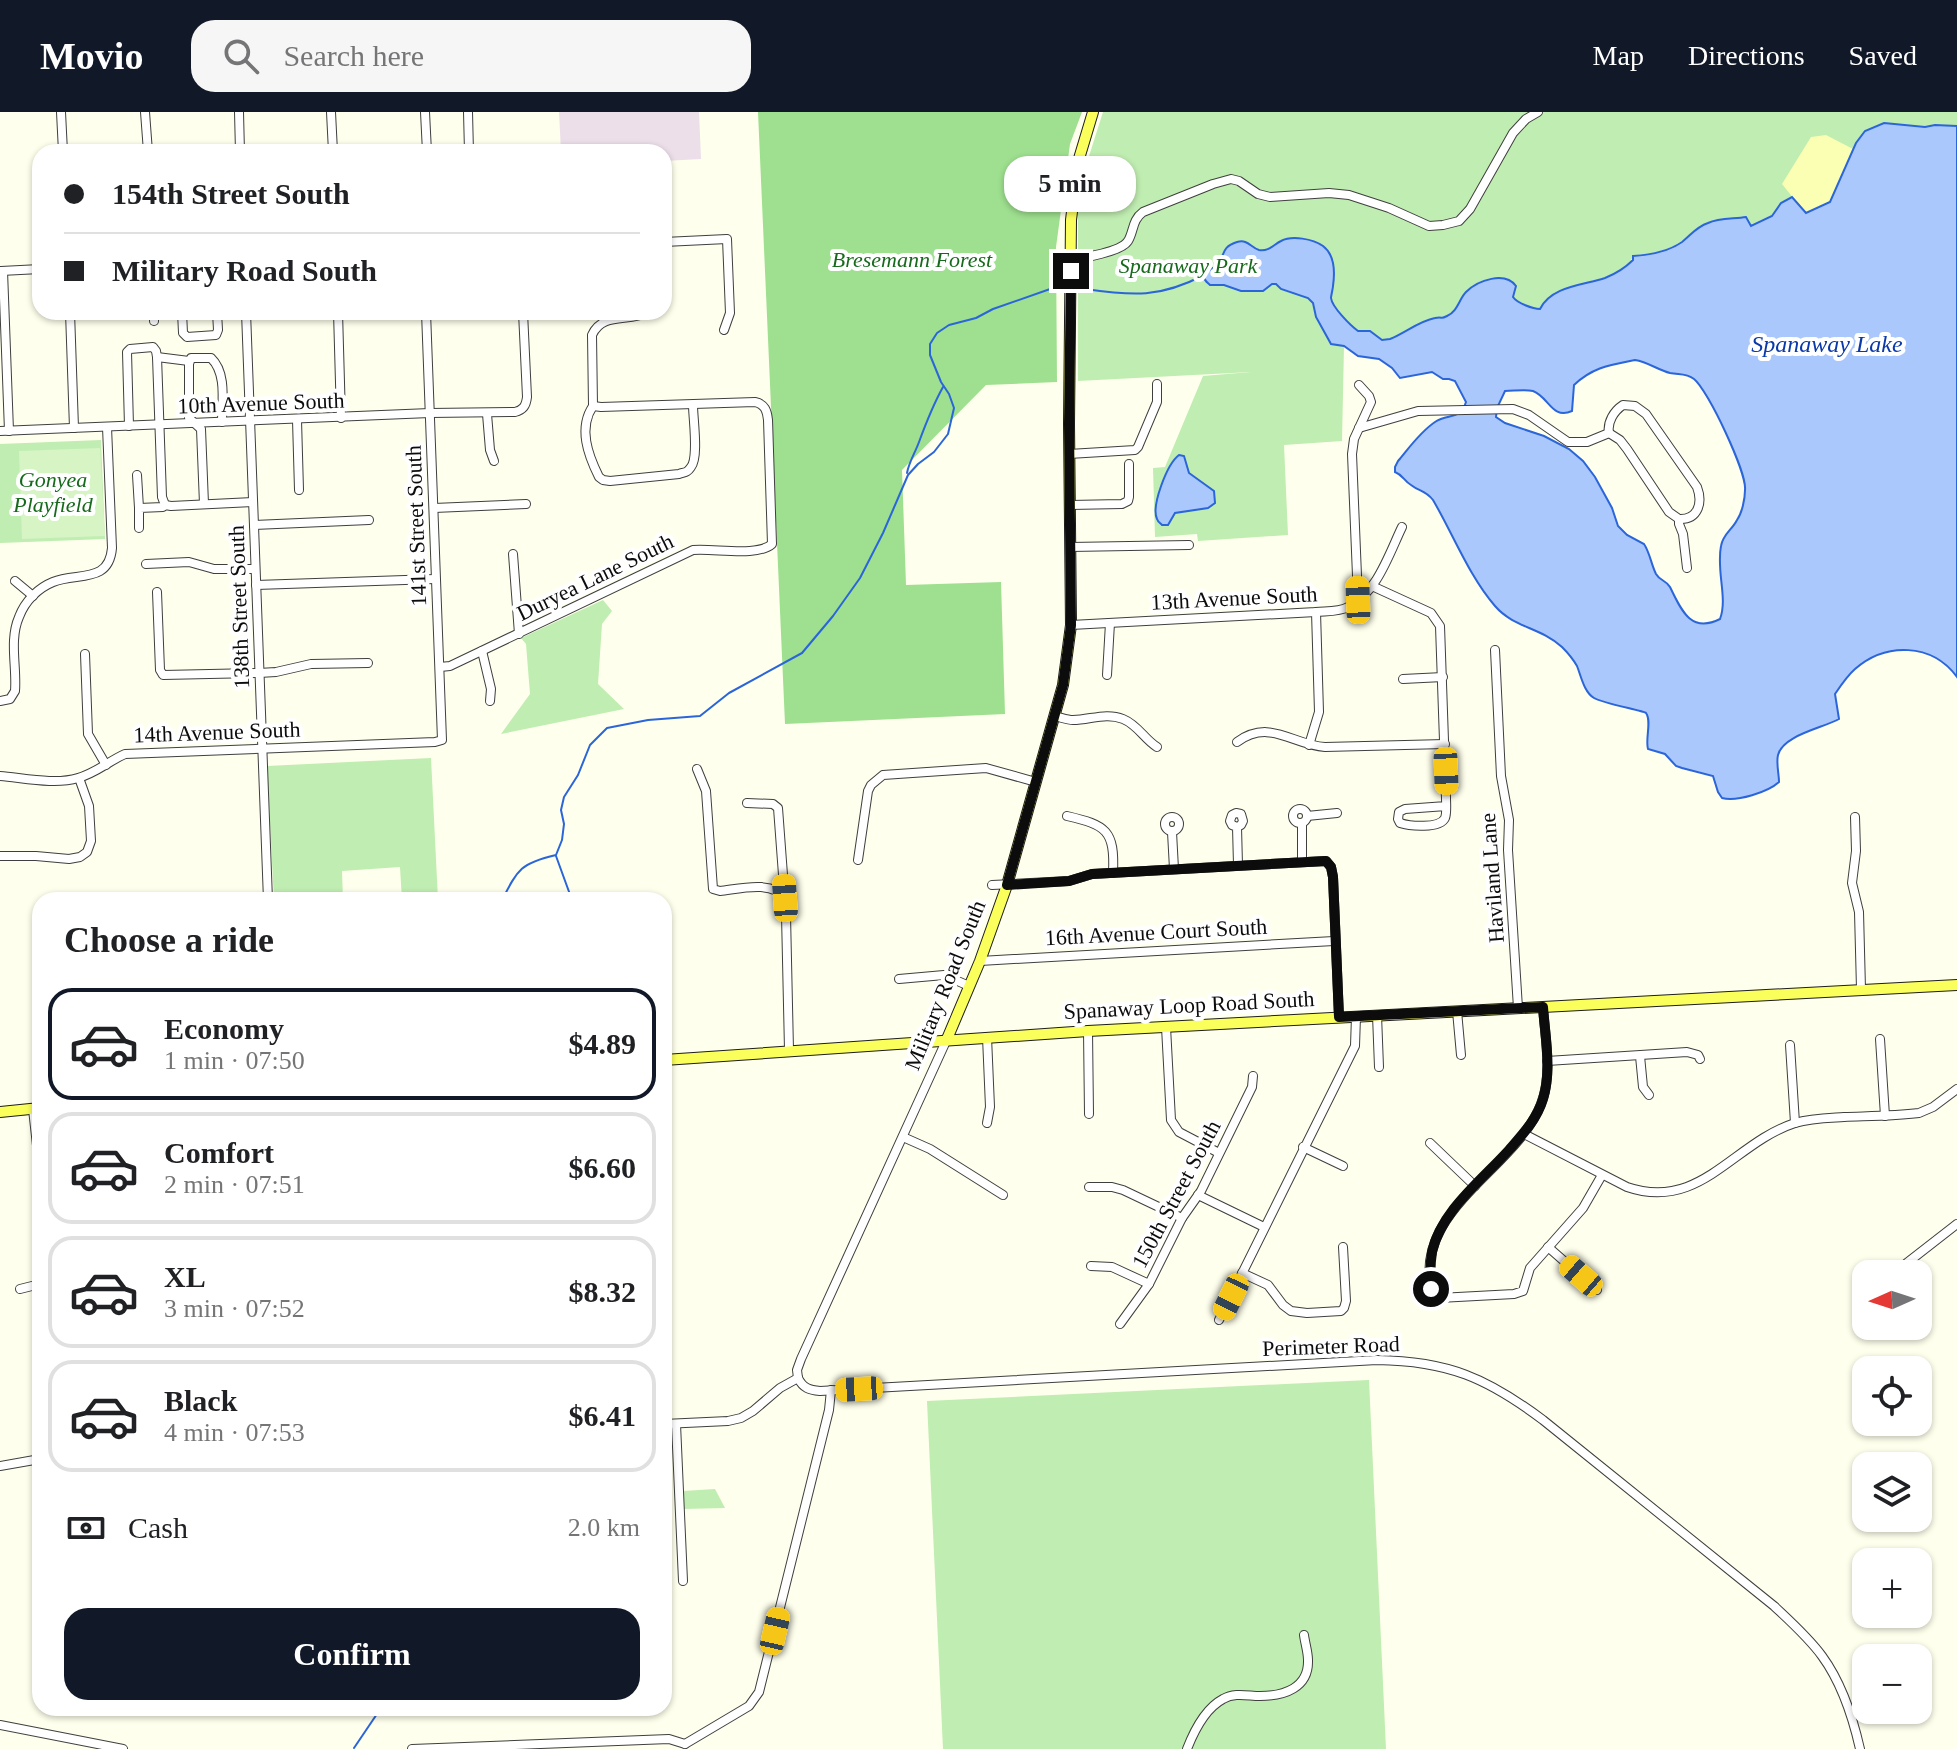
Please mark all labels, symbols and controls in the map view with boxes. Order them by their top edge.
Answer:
search box [191,20,751,92]
icon: search [219,34,263,78]
text: Movio [40,35,143,77]
text: Search here [283,39,424,72]
text: Map [1593,40,1644,71]
text: Directions [1688,40,1805,71]
text: Saved [1849,40,1917,71]
callout: 5 min [1005,155,1137,211]
text: 5 min [1039,169,1101,198]
text: 154th Street South [112,177,350,210]
park label: Bresemann Forest [832,247,993,272]
route end [1053,253,1089,289]
park label: Spanaway Park [1119,253,1259,278]
text: Military Road South [112,254,377,287]
water label: Spanaway Lake [1751,331,1903,357]
street label: 10th Avenue South [177,388,345,418]
street label: 141st Street South [401,445,431,607]
park label: Gonyea Playfield [12,467,94,517]
street label: 138th Street South [224,525,254,689]
street label: Duryea Lane South [513,528,677,626]
car [1345,576,1371,624]
street label: 13th Avenue South [1150,581,1318,615]
street label: 14th Avenue South [133,717,301,747]
car [1433,747,1459,795]
street label: Haviland Lane [1475,812,1509,944]
car [771,873,799,923]
street label: Military Road South [900,896,990,1074]
street label: 16th Avenue Court South [1044,914,1268,950]
text: Choose a ride [64,920,274,960]
street label: Spanaway Loop Road South [1063,986,1315,1024]
icon: car [68,1008,140,1080]
text: Economy [164,1012,284,1045]
text: $4.89 [569,1027,636,1060]
text: 1 min · 07:50 [164,1046,305,1075]
street label: 150th Street South [1127,1116,1225,1272]
icon: car [68,1132,140,1204]
text: Comfort [164,1136,274,1169]
text: $6.60 [569,1151,636,1184]
text: 2 min · 07:51 [164,1170,305,1199]
car [1555,1251,1607,1301]
icon: car [68,1256,140,1328]
text: XL [164,1260,206,1293]
north arrow [1852,1260,1932,1340]
map controls [1852,1260,1932,1724]
car [1210,1270,1252,1324]
route start [1413,1271,1449,1307]
text: $8.32 [569,1275,636,1308]
text: 3 min · 07:52 [164,1294,305,1323]
street label: Perimeter Road [1262,1331,1400,1361]
button: locate [1852,1356,1932,1436]
car [834,1376,884,1402]
icon: car [68,1380,140,1452]
text: Black [164,1384,237,1417]
text: $6.41 [569,1399,636,1432]
text: 4 min · 07:53 [164,1418,305,1447]
button: layers [1852,1452,1932,1532]
icon: cash [64,1506,108,1550]
text: Cash [128,1511,188,1544]
text: 2.0 km [568,1513,640,1542]
button: + [1852,1548,1932,1628]
car [758,1605,792,1657]
button: Confirm [64,1608,640,1700]
button: − [1852,1644,1932,1724]

